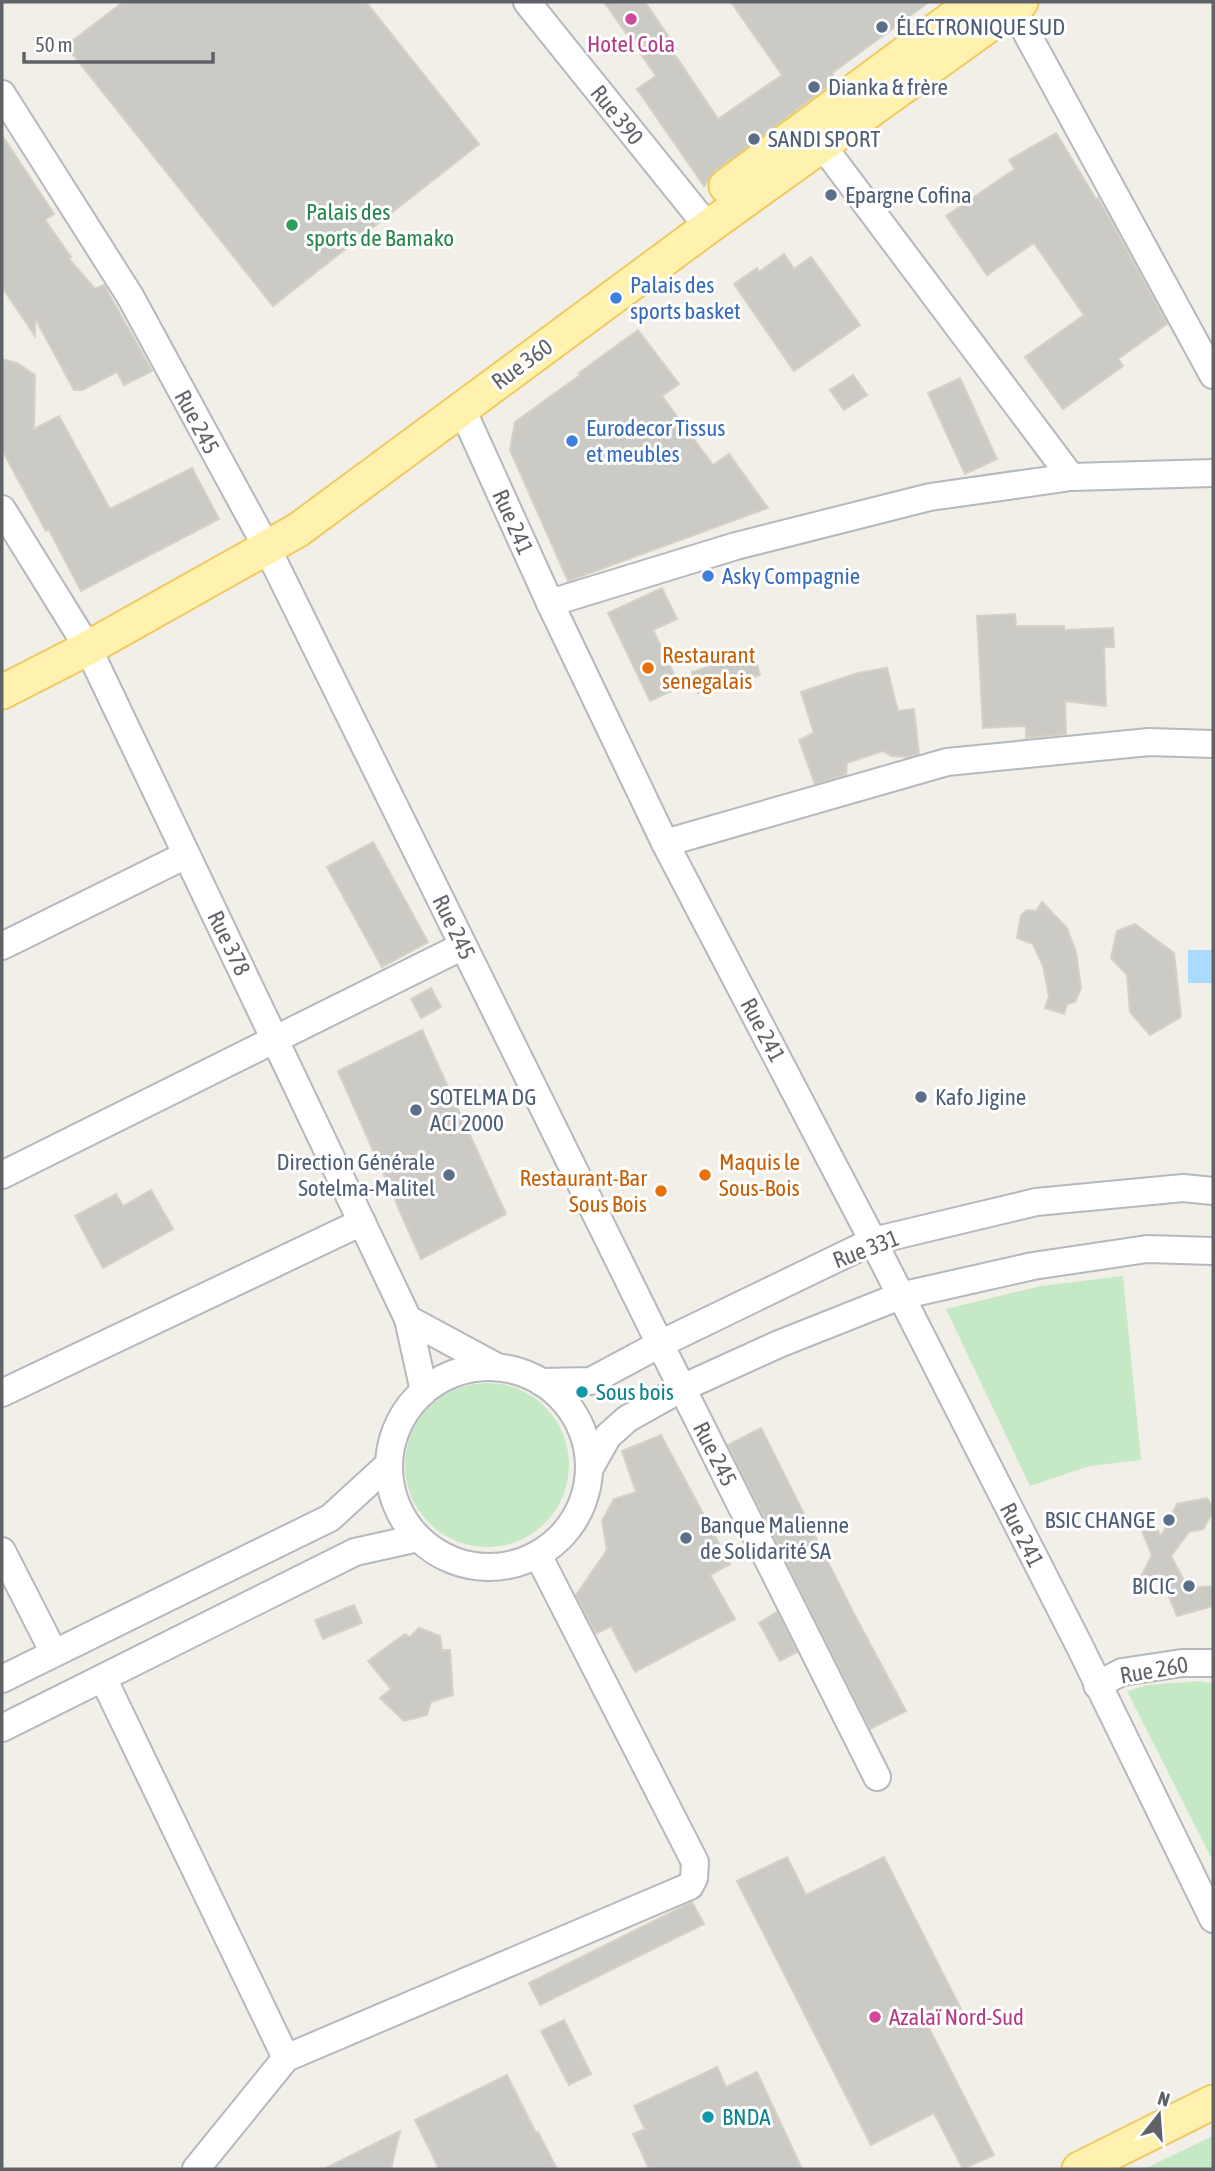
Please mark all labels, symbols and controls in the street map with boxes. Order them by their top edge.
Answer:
marker: Hotel Cola [623,11,639,27]
place label: ÉLECTRONIQUE SUD [896,14,1065,40]
marker: ÉLECTRONIQUE SUD [874,19,890,35]
scale bar [24,21,214,65]
place label: Hotel Cola [587,31,675,57]
text: 50 m [35,32,73,56]
place label: Dianka & frère [828,74,948,100]
marker: Dianka & frère [806,79,822,95]
street label: Rue 390 [585,80,649,150]
place label: SANDI SPORT [768,126,880,152]
marker: SANDI SPORT [746,131,762,147]
place label: Epargne Cofina [845,182,972,208]
marker: Epargne Cofina [823,187,839,203]
place label: Palais des sports de Bamako [306,199,454,251]
marker: Palais des sports de Bamako [284,217,300,233]
place label: Palais des sports basket [630,272,741,324]
marker: Palais des sports basket [608,290,624,306]
street label: Rue 360 [487,333,557,395]
street label: Rue 245 [169,386,225,458]
place label: Eurodecor Tissus et meubles [586,415,725,467]
marker: Eurodecor Tissus et meubles [564,433,580,449]
street label: Rue 241 [487,485,539,559]
place label: Asky Compagnie [722,563,860,589]
marker: Asky Compagnie [700,568,716,584]
place label: Restaurant senegalais [662,642,755,694]
marker: Restaurant senegalais [640,660,656,676]
street label: Rue 245 [427,890,481,964]
street label: Rue 378 [202,906,256,980]
street label: Rue 241 [735,994,791,1066]
place label: SOTELMA DG ACI 2000 [430,1084,536,1136]
place label: Kafo Jigine [935,1084,1026,1110]
marker: Kafo Jigine [913,1089,929,1105]
marker: SOTELMA DG ACI 2000 [408,1102,424,1118]
place label: Direction Générale Sotelma-Malitel [277,1149,435,1201]
place label: Maquis le Sous-Bois [719,1149,800,1201]
place label: Restaurant-Bar Sous Bois [520,1165,648,1217]
marker: Direction Générale Sotelma-Malitel [441,1167,457,1183]
marker: Maquis le Sous-Bois [697,1167,713,1183]
marker: Restaurant-Bar Sous Bois [653,1183,669,1199]
street label: Rue 331 [829,1225,903,1273]
place label: Sous bois [596,1379,674,1405]
marker: Sous bois [574,1384,590,1400]
street label: Rue 245 [688,1418,742,1490]
street label: Rue 241 [995,1499,1049,1571]
place label: BSIC CHANGE [1045,1507,1155,1533]
place label: Banque Malienne de Solidarité SA [700,1512,849,1564]
marker: BSIC CHANGE [1161,1512,1177,1528]
marker: Banque Malienne de Solidarité SA [678,1530,694,1546]
place label: BICIC [1132,1573,1175,1599]
marker: BICIC [1181,1578,1197,1594]
street label: Rue 260 [1118,1651,1190,1689]
place label: Azalaï Nord-Sud [889,2004,1024,2030]
marker: Azalaï Nord-Sud [867,2009,883,2025]
north arrow [1124,2080,1194,2150]
text: N [1155,2087,1173,2111]
place label: BNDA [722,2104,771,2130]
marker: BNDA [700,2109,716,2125]

